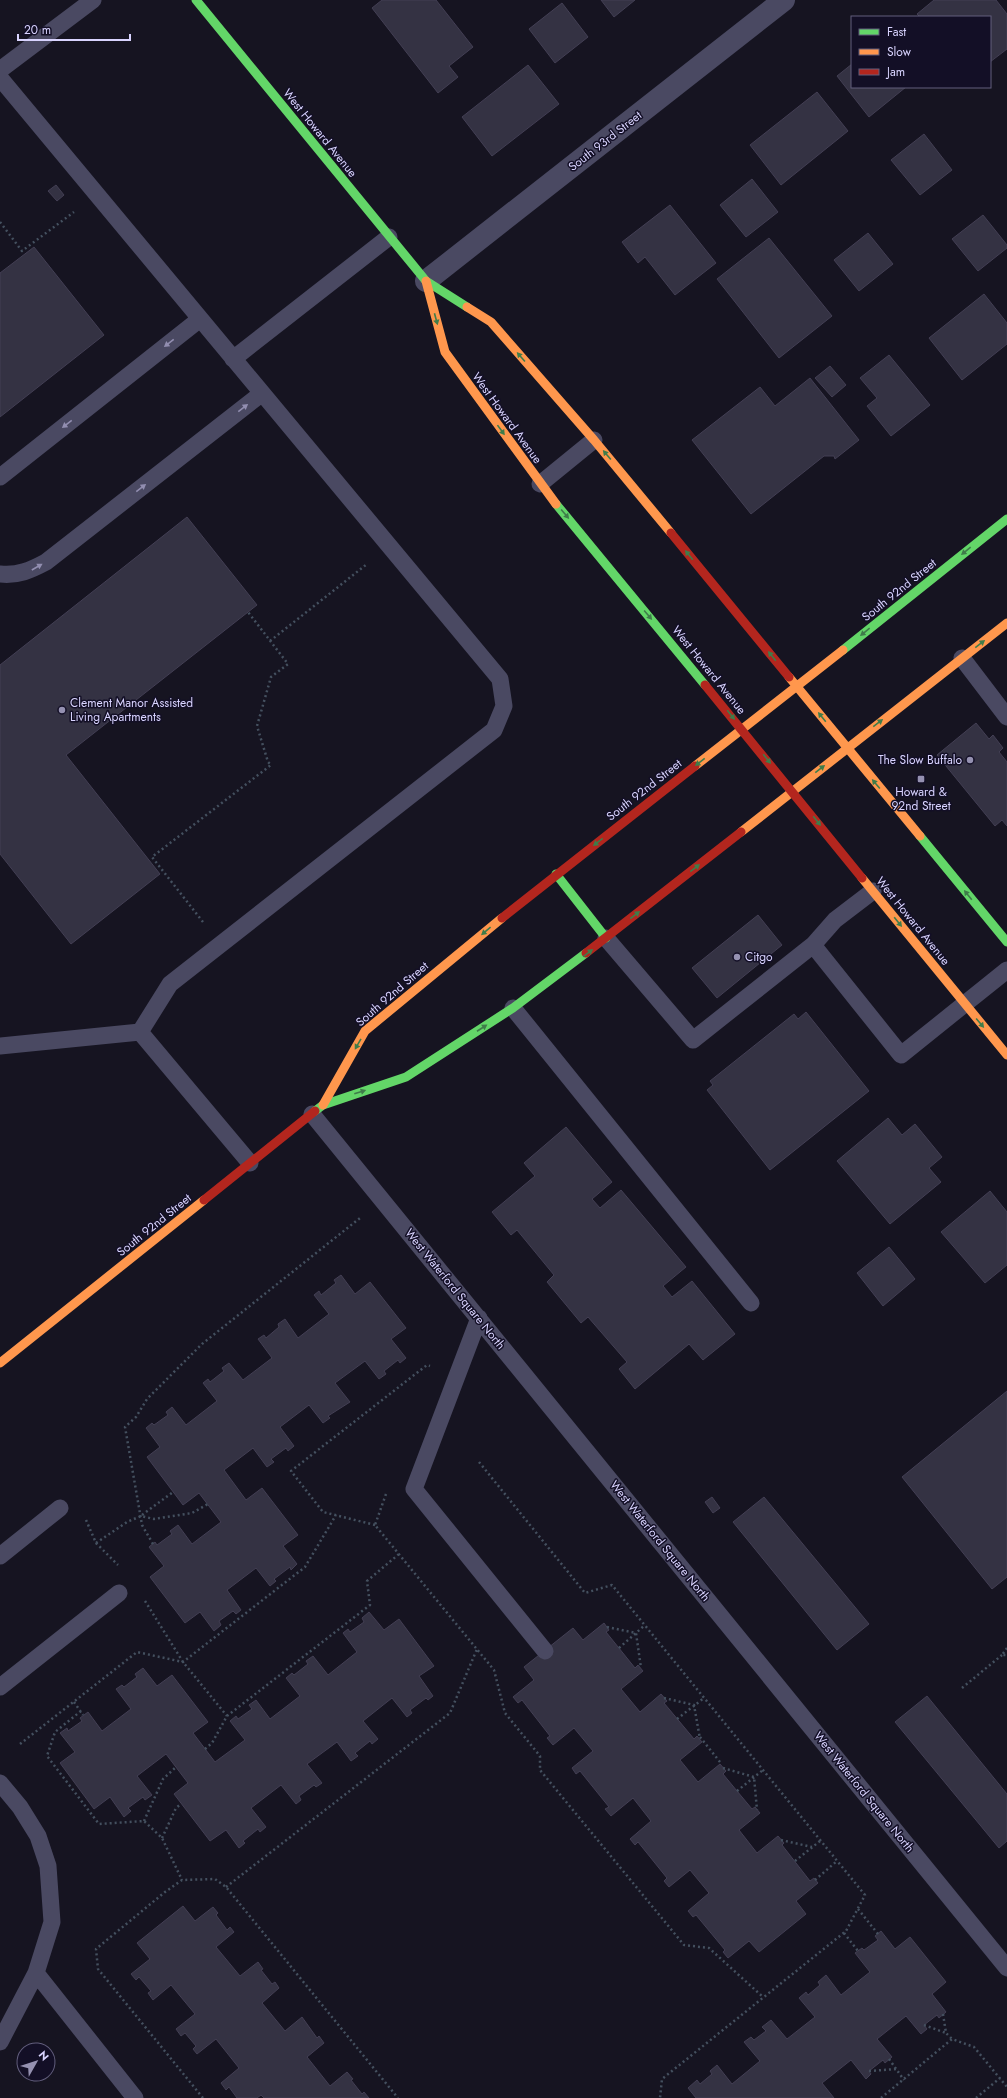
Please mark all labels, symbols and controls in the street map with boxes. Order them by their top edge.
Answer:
scale bar [18,16,130,42]
legend [851,16,991,88]
text: 20 m [24,21,51,39]
text: Fast [887,23,906,41]
text: Slow [887,43,912,61]
text: Jam [885,63,905,81]
street label: West Howard Avenue [279,85,361,181]
street label: South 93rd Street [564,106,646,175]
one-way arrow [433,313,439,325]
one-way arrow [164,339,175,348]
one-way arrow [517,351,526,362]
street label: West Howard Avenue [468,369,546,467]
one-way arrow [238,404,249,412]
one-way arrow [62,419,73,428]
one-way arrow [497,424,505,435]
one-way arrow [602,450,611,460]
one-way arrow [135,484,146,492]
one-way arrow [561,509,570,520]
one-way arrow [960,546,971,555]
one-way arrow [685,550,694,560]
street label: South 92nd Street [858,554,940,626]
one-way arrow [31,563,43,570]
one-way arrow [644,609,653,620]
street label: West Howard Avenue [668,622,750,718]
one-way arrow [859,628,870,637]
one-way arrow [975,639,986,648]
one-way arrow [767,650,776,661]
place label: Clement Manor Assisted Living Apartments [70,694,193,726]
marker: Clement Manor Assisted Living Apartments [57,705,67,715]
one-way arrow [726,710,735,721]
one-way arrow [818,712,827,723]
one-way arrow [872,719,883,728]
place label: The Slow Buffalo [878,751,962,769]
one-way arrow [762,754,771,764]
street label: South 92nd Street [602,755,686,825]
marker: The Slow Buffalo [965,755,975,765]
one-way arrow [694,757,705,766]
one-way arrow [814,765,825,773]
marker: Howard & 92nd Street [916,774,926,784]
one-way arrow [872,778,881,789]
place label: Howard & 92nd Street [891,783,951,815]
one-way arrow [812,815,821,826]
one-way arrow [592,837,603,846]
one-way arrow [689,864,700,873]
street label: West Howard Avenue [872,873,954,969]
one-way arrow [963,889,972,900]
one-way arrow [630,911,641,920]
one-way arrow [894,917,903,928]
one-way arrow [480,926,491,935]
one-way arrow [582,948,593,957]
place label: Citgo [745,948,773,966]
marker: Citgo [732,952,742,962]
street label: South 92nd Street [352,957,432,1031]
one-way arrow [976,1018,985,1028]
one-way arrow [477,1024,487,1032]
one-way arrow [354,1038,361,1050]
one-way arrow [355,1089,367,1095]
street label: South 92nd Street [113,1189,195,1261]
street label: West Waterford Square North [401,1225,509,1353]
street label: West Waterford Square North [606,1477,714,1605]
street label: West Waterford Square North [810,1728,918,1856]
north arrow [16,2042,56,2082]
text: N [35,2047,53,2064]

